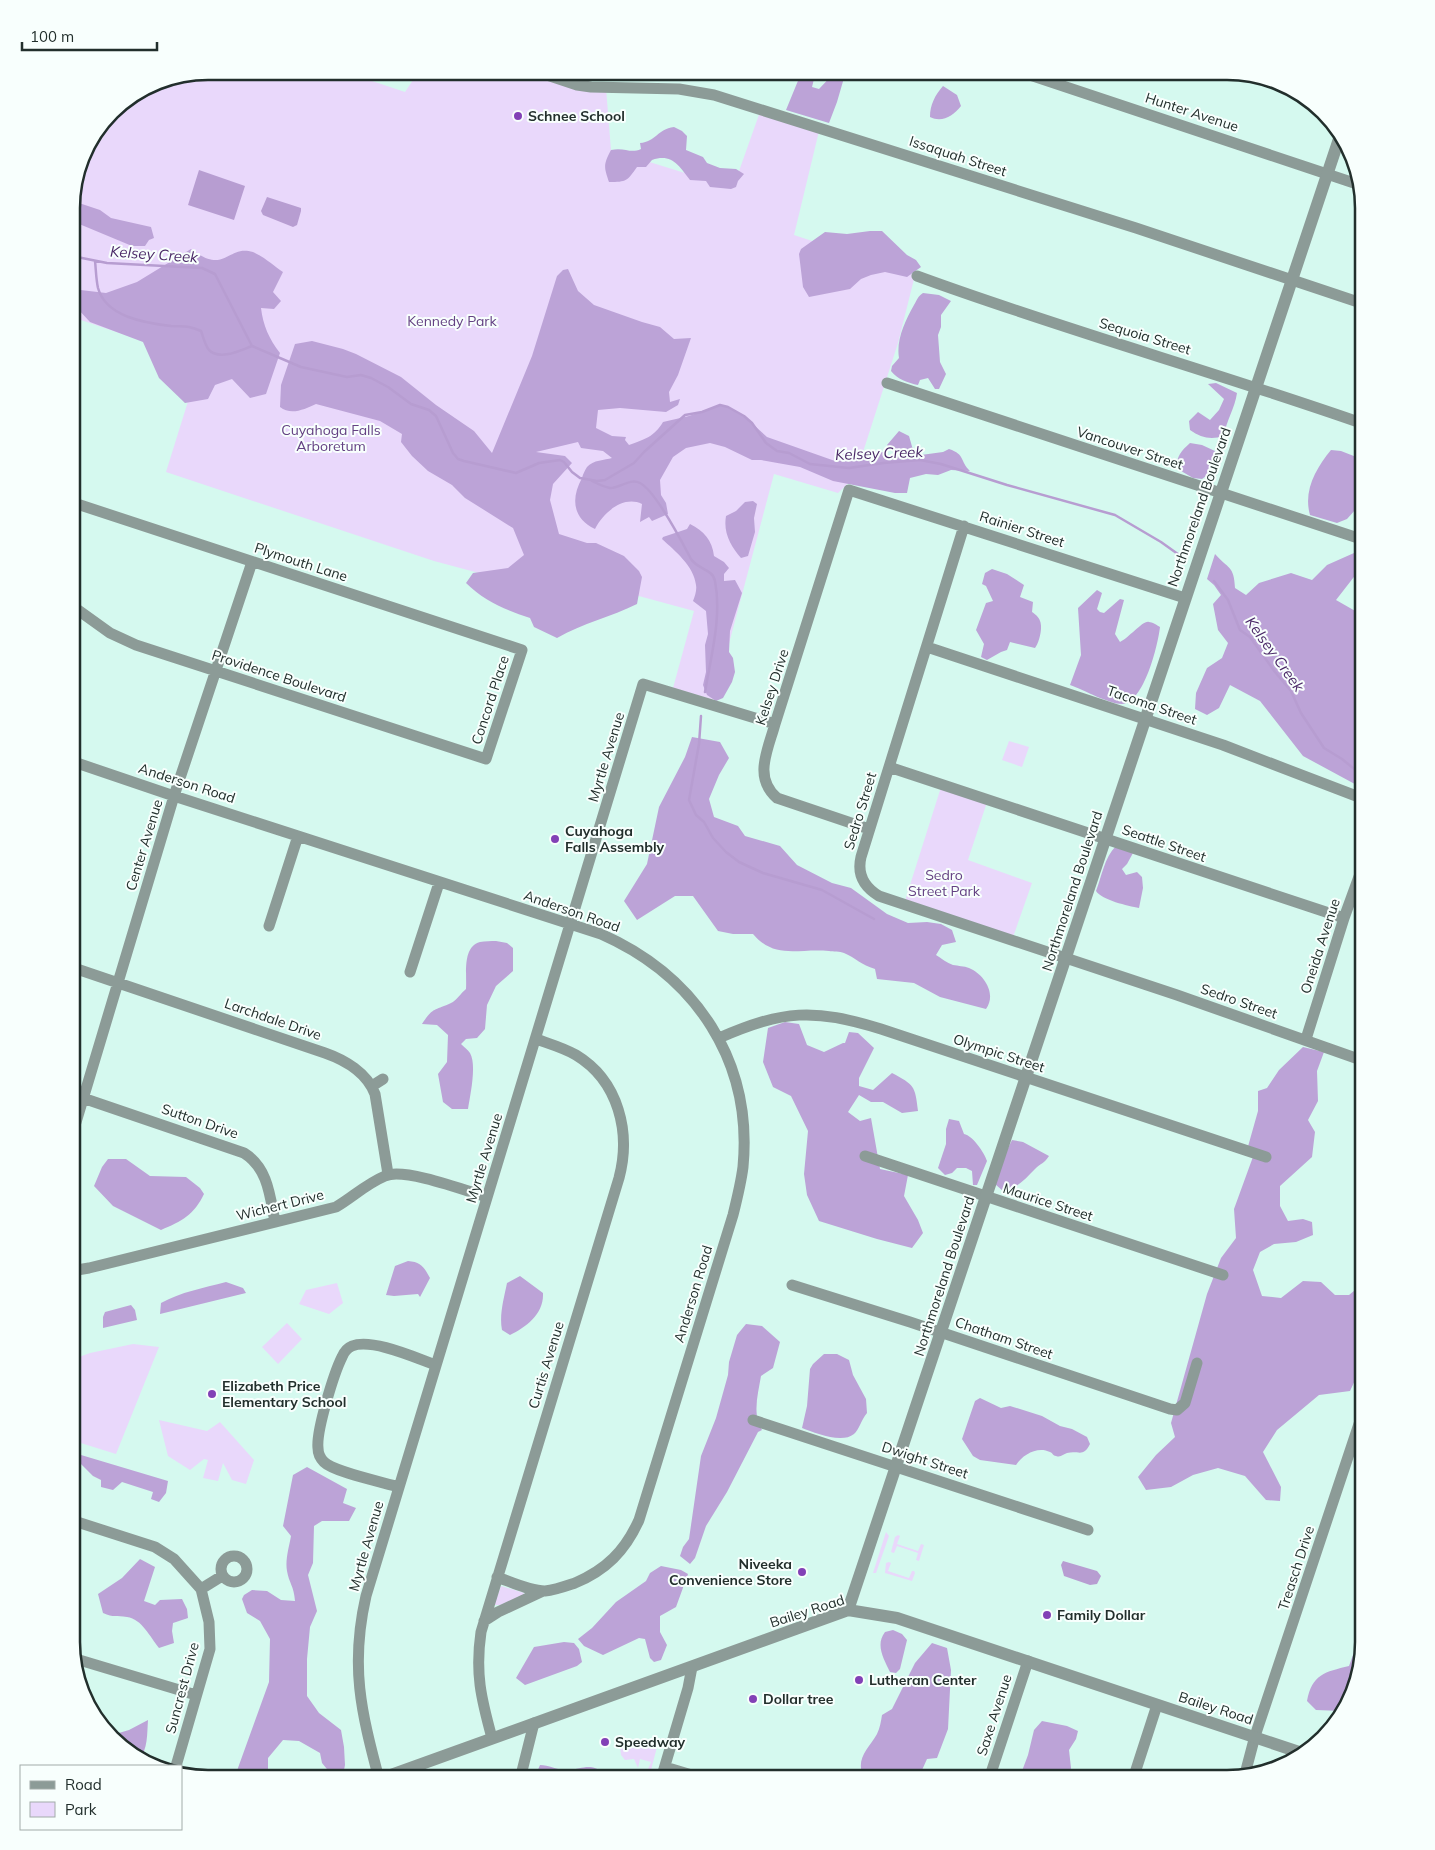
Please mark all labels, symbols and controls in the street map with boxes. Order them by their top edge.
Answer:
scale bar [22,20,158,52]
text: 100 m [30,27,74,46]
street label: Hunter Avenue [1143,88,1241,136]
place label: Schnee School [528,107,625,125]
marker: Schnee School [512,110,524,122]
street label: Issaquah Street [907,132,1009,180]
water label: Kelsey Creek [109,241,200,267]
park label: Kennedy Park [407,312,497,330]
street label: Sequoia Street [1097,314,1193,359]
park label: Cuyahoga Falls Arboretum [281,421,381,455]
street label: Vancouver Street [1075,422,1186,474]
street label: Northmoreland Boulevard [1163,425,1235,589]
water label: Kelsey Creek [835,442,925,464]
street label: Rainier Street [977,507,1067,551]
street label: Plymouth Lane [252,538,350,586]
water label: Kelsey Creek [1241,613,1309,696]
street label: Providence Boulevard [209,646,349,706]
street label: Kelsey Drive [751,647,793,727]
street label: Concord Place [467,653,513,747]
street label: Tacoma Street [1105,681,1199,729]
street label: Myrtle Avenue [584,710,628,804]
street label: Anderson Road [136,759,238,807]
street label: Sedro Street [840,770,880,852]
street label: Center Avenue [122,797,166,893]
street label: Northmoreland Boulevard [1038,809,1106,973]
street label: Seattle Street [1120,820,1208,866]
place label: Cuyahoga Falls Assembly [565,822,665,856]
marker: Cuyahoga Falls Assembly [549,833,561,845]
park label: Sedro Street Park [908,866,981,900]
street label: Anderson Road [521,886,623,936]
street label: Oneida Avenue [1296,896,1344,996]
street label: Sedro Street [1198,979,1280,1023]
street label: Larchdale Drive [222,994,324,1044]
street label: Olympic Street [951,1030,1047,1076]
street label: Sutton Drive [159,1099,241,1143]
street label: Myrtle Avenue [462,1111,506,1205]
street label: Maurice Street [1001,1179,1095,1225]
street label: Wichert Drive [234,1185,326,1225]
street label: Northmoreland Boulevard [910,1194,978,1358]
street label: Anderson Road [670,1243,716,1345]
street label: Chatham Street [953,1313,1055,1363]
street label: Curtis Avenue [524,1319,568,1411]
place label: Elizabeth Price Elementary School [222,1377,346,1411]
marker: Elizabeth Price Elementary School [206,1388,218,1400]
street label: Dwight Street [879,1438,971,1482]
street label: Myrtle Avenue [345,1499,387,1593]
street label: Treasch Drive [1274,1523,1318,1613]
place label: Niveeka Convenience Store [669,1555,792,1589]
marker: Niveeka Convenience Store [796,1566,808,1578]
street label: Bailey Road [767,1590,847,1632]
place label: Family Dollar [1057,1606,1146,1624]
marker: Family Dollar [1041,1609,1053,1621]
street label: Suncrest Drive [161,1640,203,1736]
place label: Lutheran Center [869,1671,977,1689]
street label: Saxe Avenue [972,1672,1016,1758]
marker: Lutheran Center [853,1674,865,1686]
street label: Bailey Road [1176,1687,1256,1729]
place label: Dollar tree [763,1690,834,1708]
marker: Dollar tree [747,1693,759,1705]
place label: Speedway [615,1733,686,1751]
marker: Speedway [599,1736,611,1748]
legend [20,1765,182,1830]
text: Road [65,1775,102,1794]
text: Park [65,1800,97,1819]

